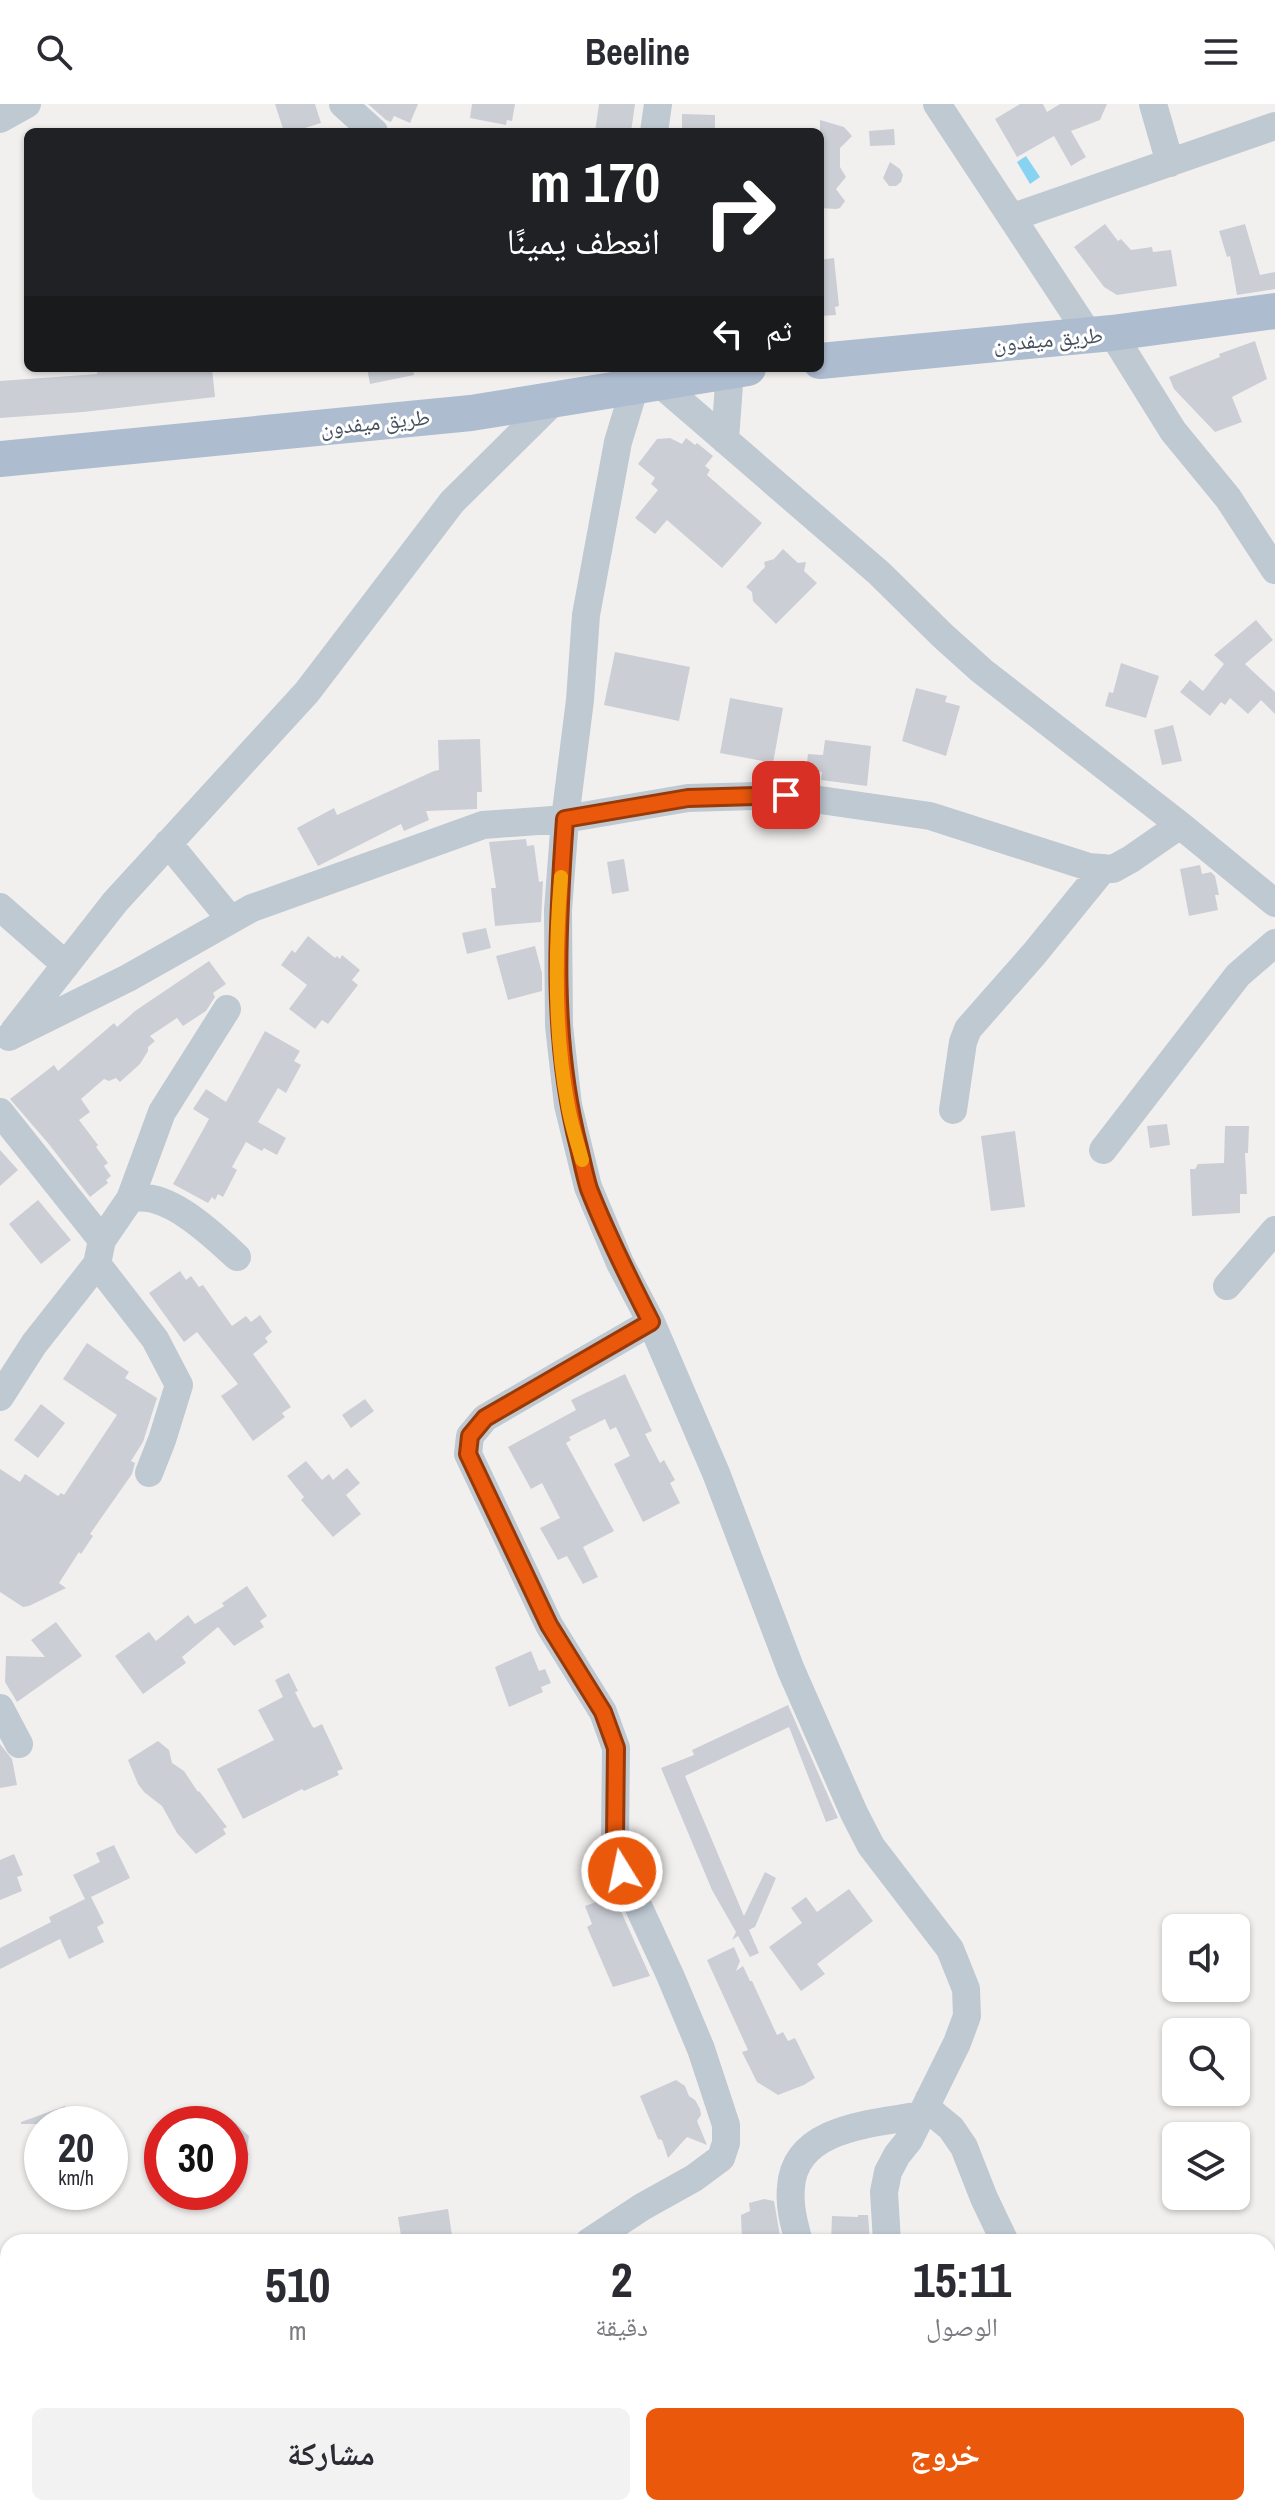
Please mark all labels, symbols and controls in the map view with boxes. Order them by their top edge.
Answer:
text: Beeline [585,28,690,76]
icon: search [32,30,76,74]
icon: menu [1199,30,1243,74]
text: 170 m [530,144,660,219]
icon: right [688,160,792,264]
text: انعطف يمينًا [507,217,660,265]
text: ثم [766,310,792,350]
icon: left [706,312,750,356]
street label: طريق ميفدون [992,319,1104,359]
street label: طريق ميفدون [319,401,431,443]
pin [752,761,820,829]
icon: arrive [764,773,808,817]
position arrow [580,1829,664,1913]
map controls [1162,1914,1250,2210]
button: sound [1162,1914,1250,2002]
button: search [1162,2018,1250,2106]
speed limit sign: 30 [144,2106,248,2210]
text: 20 [58,2121,94,2174]
button: layers [1162,2122,1250,2210]
text: km/h [58,2164,94,2191]
text: 2 [611,2247,633,2312]
text: 15:11 [913,2247,1011,2312]
text: 510 [265,2252,330,2317]
text: دقيقة [595,2309,648,2344]
text: الوصول [926,2309,998,2344]
text: m [289,2313,306,2348]
button: مشاركة [32,2408,630,2500]
button: خروج [646,2408,1244,2500]

